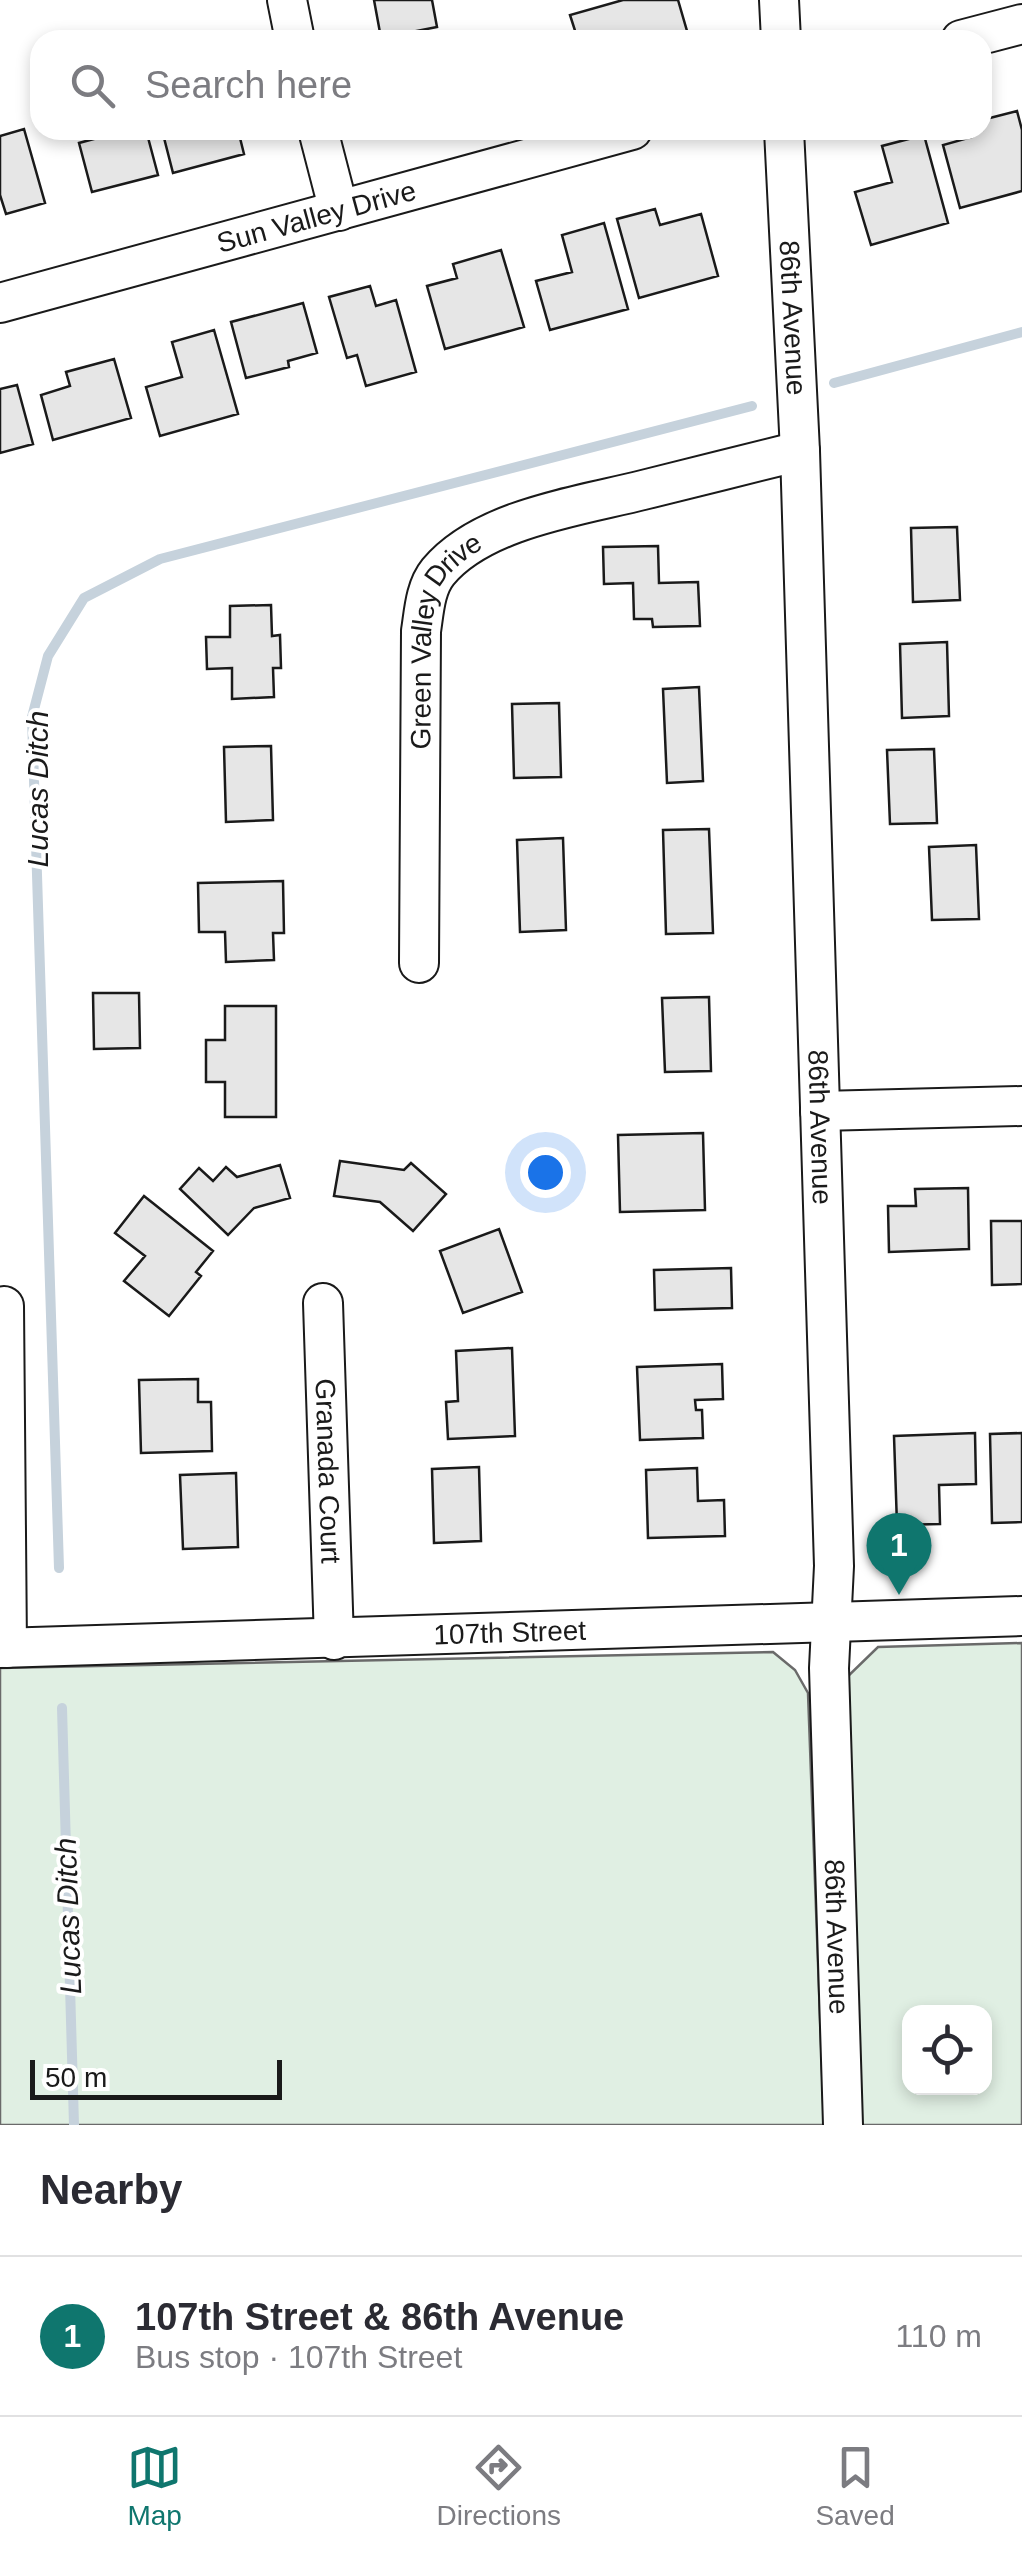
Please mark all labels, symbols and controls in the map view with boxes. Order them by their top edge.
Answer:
search box [30,30,992,140]
icon: search [65,58,120,113]
text: Search here [145,64,352,106]
street label: Sun Valley Drive [213,174,419,258]
street label: 86th Avenue [774,239,813,396]
street label: Green Valley Drive [405,526,487,750]
water label: Lucas Ditch [21,711,54,867]
street label: 86th Avenue [803,1049,838,1205]
your location [520,1147,571,1198]
street label: Granada Court [310,1378,347,1564]
pin: 1 [866,1512,932,1595]
street label: 107th Street [433,1614,587,1650]
water label: Lucas Ditch [49,1837,87,1995]
street label: 86th Avenue [819,1859,855,2015]
map controls [902,2005,992,2095]
button: locate [902,2005,992,2095]
scale bar [30,2055,282,2100]
text: 50 m [45,2062,107,2093]
text: Nearby [40,2166,182,2213]
text: 107th Street & 86th Avenue [135,2296,624,2338]
text: 1 [64,2318,81,2354]
text: 110 m [895,2318,982,2354]
text: Bus stop · 107th Street [135,2339,462,2375]
tab: Map [127,2440,182,2532]
tab: Directions [437,2440,561,2532]
tab: Saved [815,2440,895,2532]

